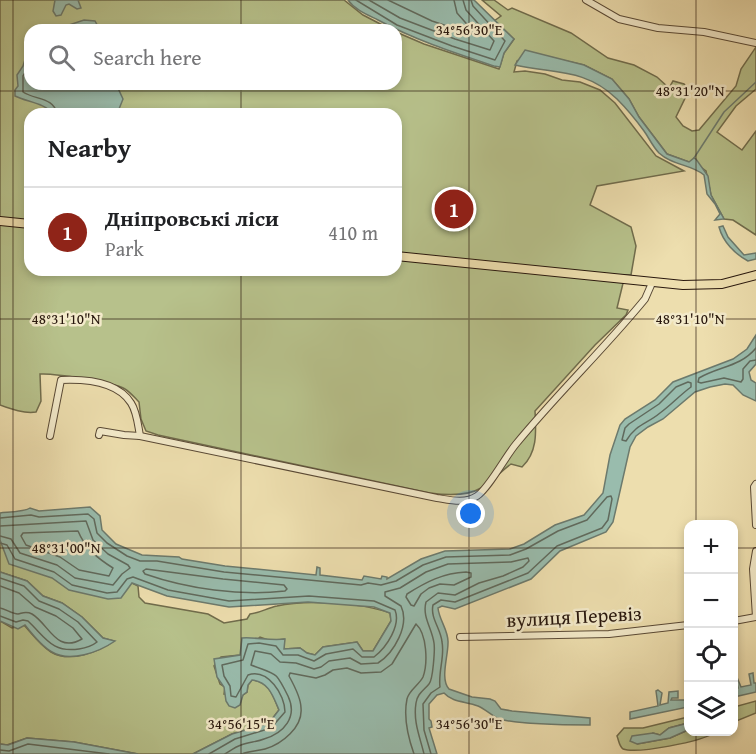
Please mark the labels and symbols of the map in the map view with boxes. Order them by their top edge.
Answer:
text: 34°56'30"E [436,19,503,40]
text: 48°31'20"N [656,80,725,101]
pin: 1 [434,186,474,232]
text: 48°31'10"N [32,308,101,329]
text: 48°31'10"N [656,308,725,329]
your location [456,499,485,528]
text: 48°31'00"N [32,537,101,558]
street label: вулиця Перевіз [506,598,642,634]
text: 34°56'15"E [208,713,275,734]
text: 34°56'30"E [436,713,503,734]

